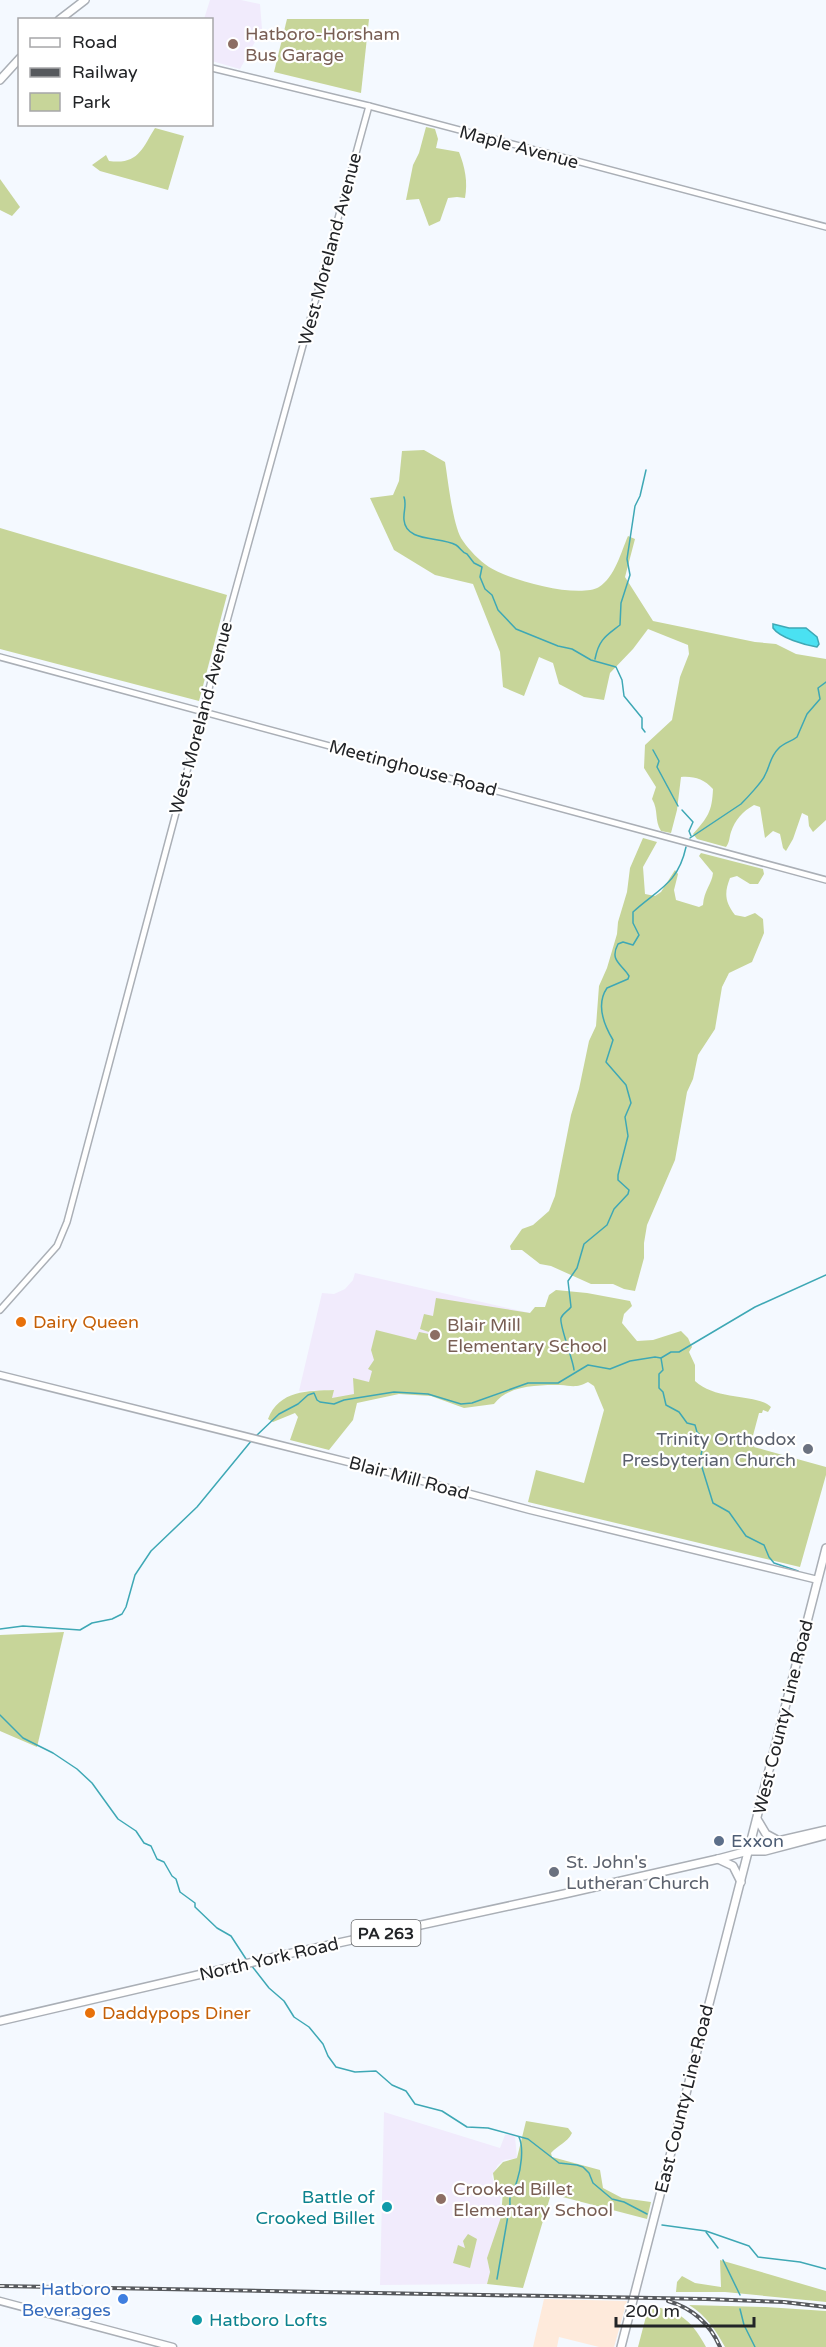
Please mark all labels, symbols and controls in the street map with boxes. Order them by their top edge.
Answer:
legend [18,18,213,126]
place label: Hatboro-Horsham Bus Garage [245,23,400,66]
text: Road [72,31,117,53]
marker: Hatboro-Horsham Bus Garage [226,37,240,51]
text: Railway [72,61,138,83]
text: Park [72,91,111,113]
street label: Maple Avenue [457,121,581,173]
street label: West Moreland Avenue [294,150,366,348]
street label: West Moreland Avenue [165,619,237,817]
street label: Meetinghouse Road [327,735,499,801]
place label: Dairy Queen [33,1311,139,1333]
place label: Blair Mill Elementary School [447,1314,607,1357]
marker: Dairy Queen [14,1315,28,1329]
marker: Blair Mill Elementary School [428,1328,442,1342]
place label: Trinity Orthodox Presbyterian Church [622,1428,796,1471]
marker: Trinity Orthodox Presbyterian Church [801,1442,815,1456]
street label: Blair Mill Road [346,1451,472,1505]
street label: West County Line Road [748,1617,818,1817]
place label: Exxon [731,1830,784,1852]
marker: Exxon [712,1834,726,1848]
place label: St. John's Lutheran Church [566,1851,710,1894]
marker: St. John's Lutheran Church [547,1865,561,1879]
road number: PA 263 [352,1920,420,1946]
street label: North York Road [197,1932,341,1986]
place label: Daddypops Diner [102,2002,251,2024]
street label: East County Line Road [650,2002,718,2196]
marker: Daddypops Diner [83,2006,97,2020]
place label: Crooked Billet Elementary School [453,2178,613,2221]
place label: Battle of Crooked Billet [255,2186,375,2229]
marker: Crooked Billet Elementary School [434,2192,448,2206]
marker: Battle of Crooked Billet [380,2200,394,2214]
place label: Hatboro Beverages [22,2278,111,2321]
scale bar [616,2290,754,2328]
marker: Hatboro Beverages [116,2292,130,2306]
text: 200 m [625,2300,680,2322]
place label: Hatboro Lofts [209,2309,327,2331]
marker: Hatboro Lofts [190,2313,204,2327]

